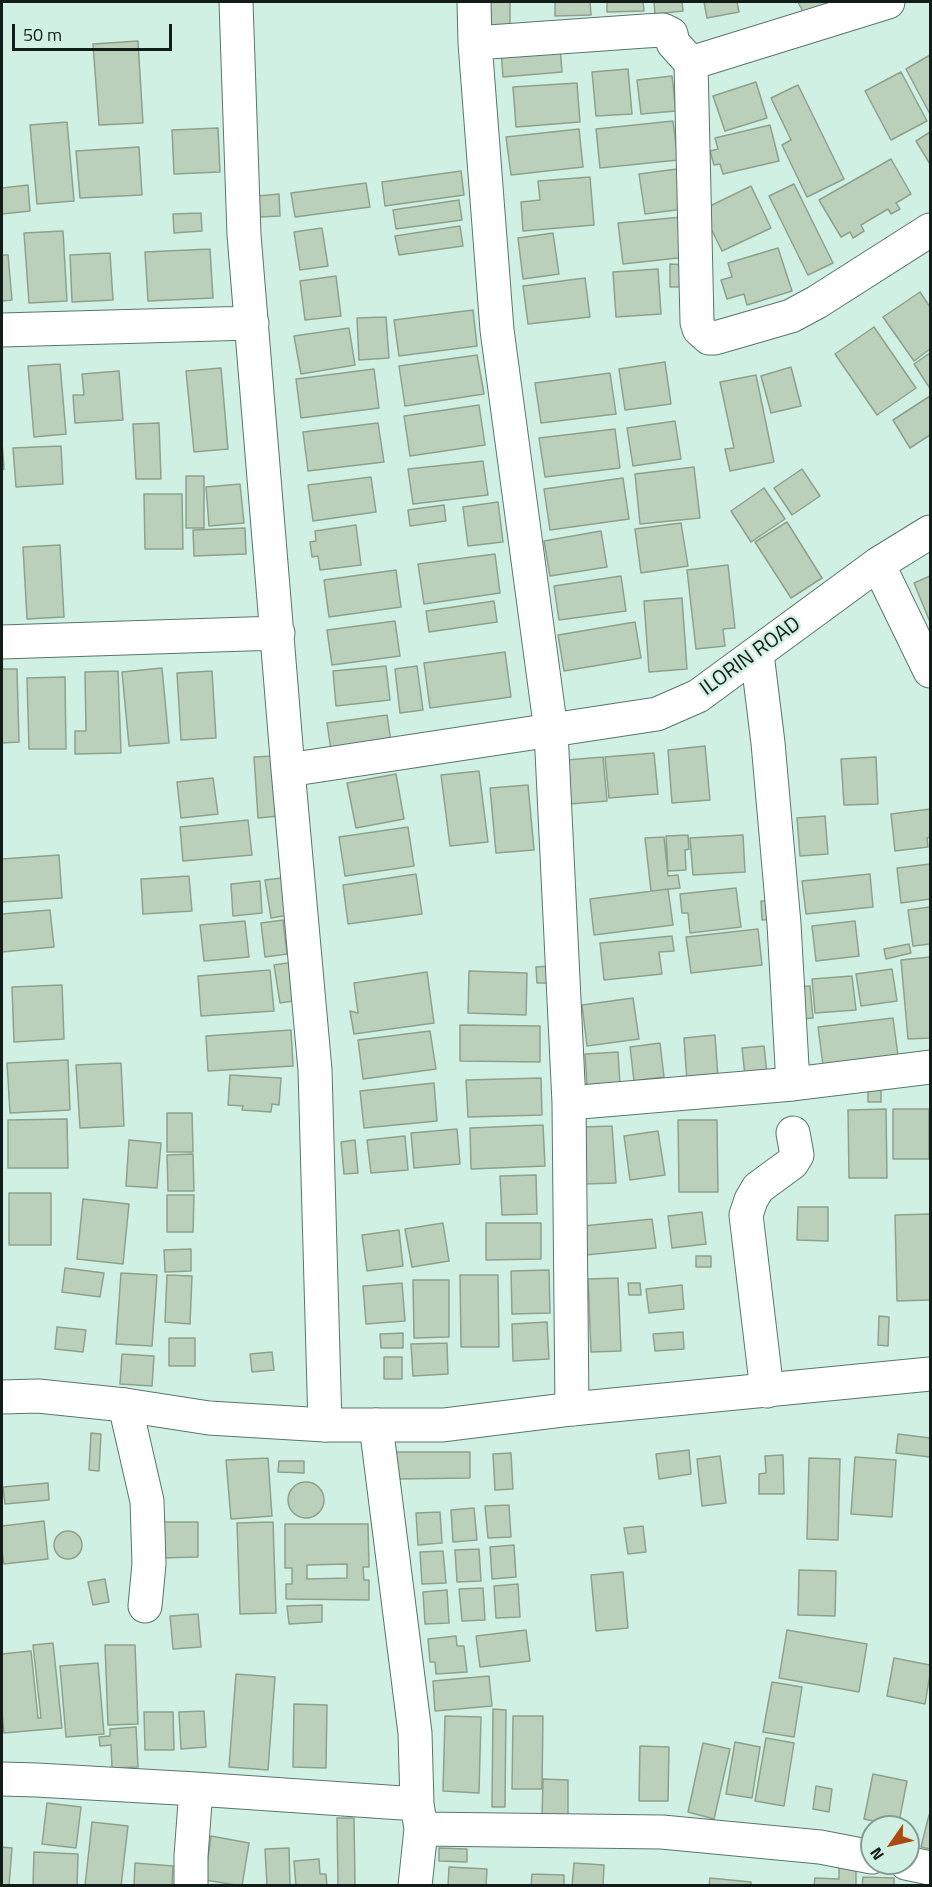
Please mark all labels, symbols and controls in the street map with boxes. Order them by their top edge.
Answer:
scale bar [15,12,176,50]
text: 50 m [23,21,62,48]
street label: ILORIN ROAD [696,612,806,702]
north arrow [860,1815,920,1875]
text: N [864,1843,890,1865]

